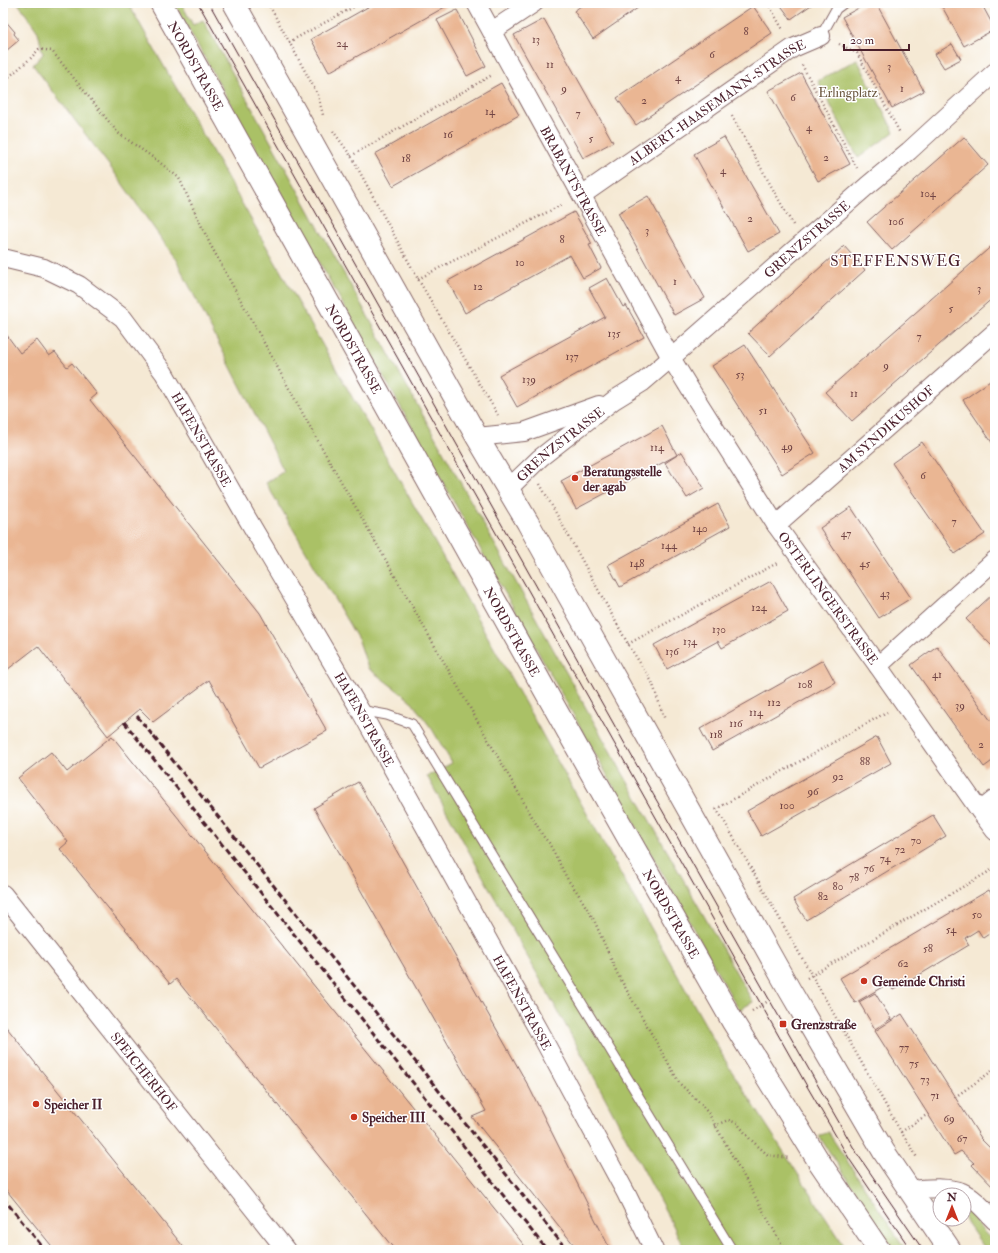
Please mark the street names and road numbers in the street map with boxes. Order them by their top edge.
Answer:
street label: NORDSTRASSE [164,19,227,114]
street label: ALBERT-HAASEMANN-STRASSE [625,37,808,170]
street label: BRABANTSTRASSE [536,124,609,239]
street label: GRENZSTRASSE [761,198,854,282]
street label: NORDSTRASSE [322,302,385,397]
street label: AM SYNDIKUSHOF [834,382,938,477]
street label: HAFENSTRASSE [168,390,234,490]
street label: GRENZSTRASSE [513,404,608,485]
street label: OSTERLINGERSTRASSE [774,529,881,668]
street label: NORDSTRASSE [480,584,543,680]
street label: HAFENSTRASSE [331,670,397,770]
street label: NORDSTRASSE [639,867,702,962]
street label: HAFENSTRASSE [489,952,555,1053]
street label: SPEICHERHOF [107,1029,180,1115]

